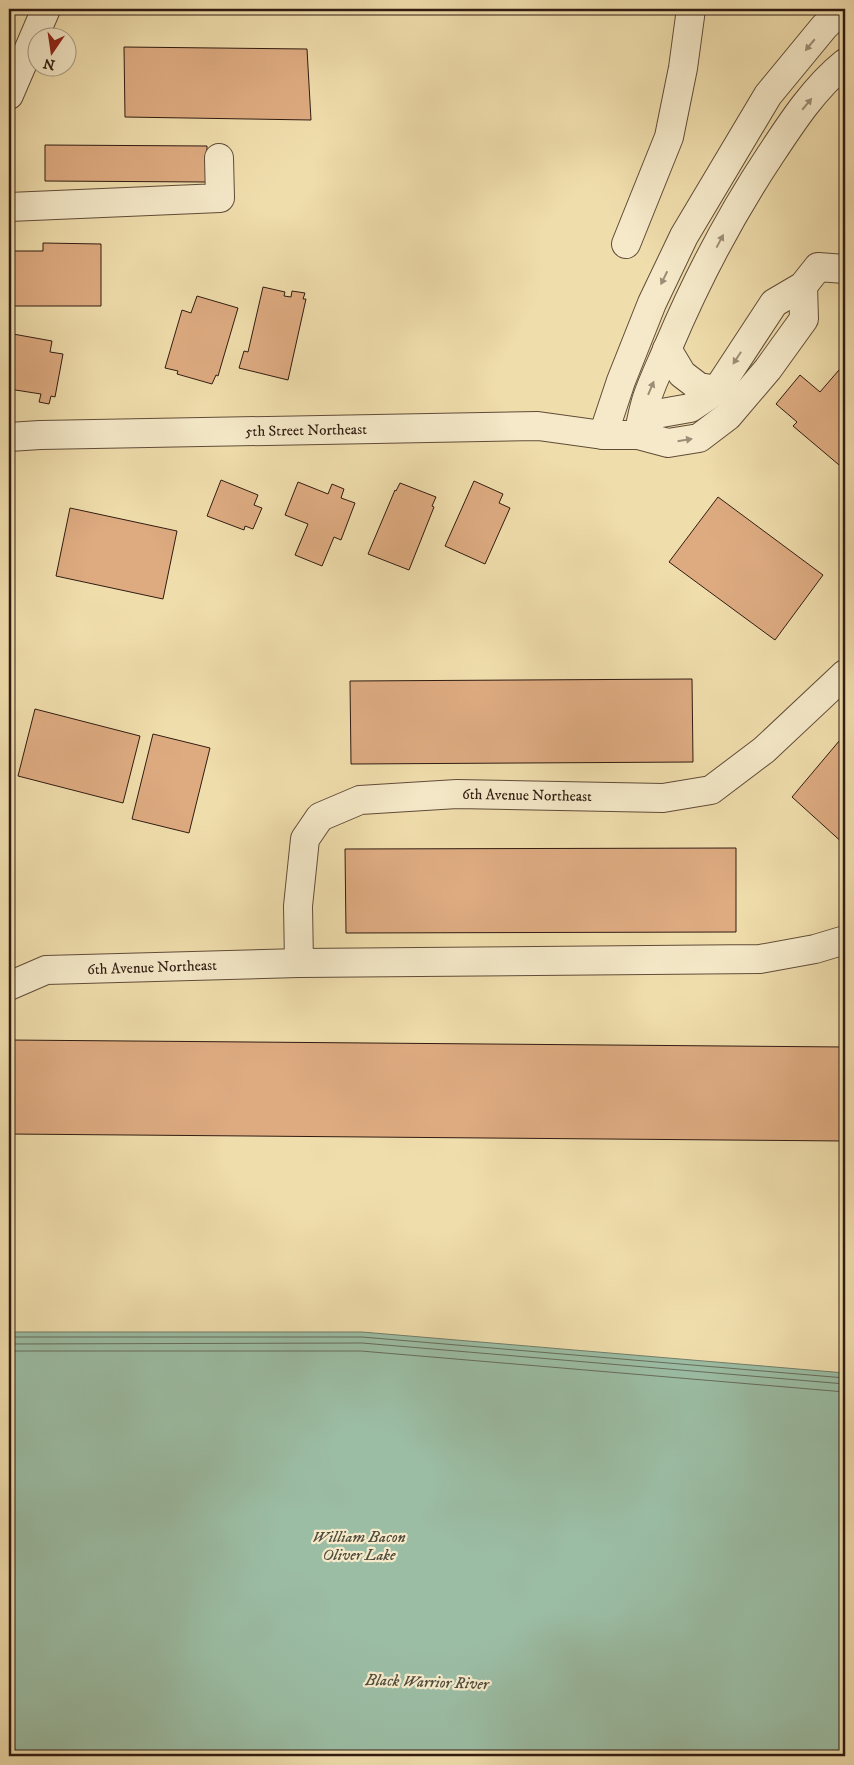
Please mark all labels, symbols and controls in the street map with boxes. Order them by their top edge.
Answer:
north arrow [28,28,78,78]
one-way arrow [804,38,815,51]
text: N [41,54,57,74]
one-way arrow [801,99,813,111]
one-way arrow [715,234,724,248]
one-way arrow [660,271,668,285]
one-way arrow [733,351,742,364]
one-way arrow [647,381,655,395]
street label: 5th Street Northeast [245,420,367,441]
one-way arrow [678,436,694,444]
street label: 6th Avenue Northeast [462,785,592,806]
street label: 6th Avenue Northeast [87,956,218,979]
water label: William Bacon Oliver Lake [312,1527,406,1565]
water label: Black Warrior River [364,1670,490,1694]

